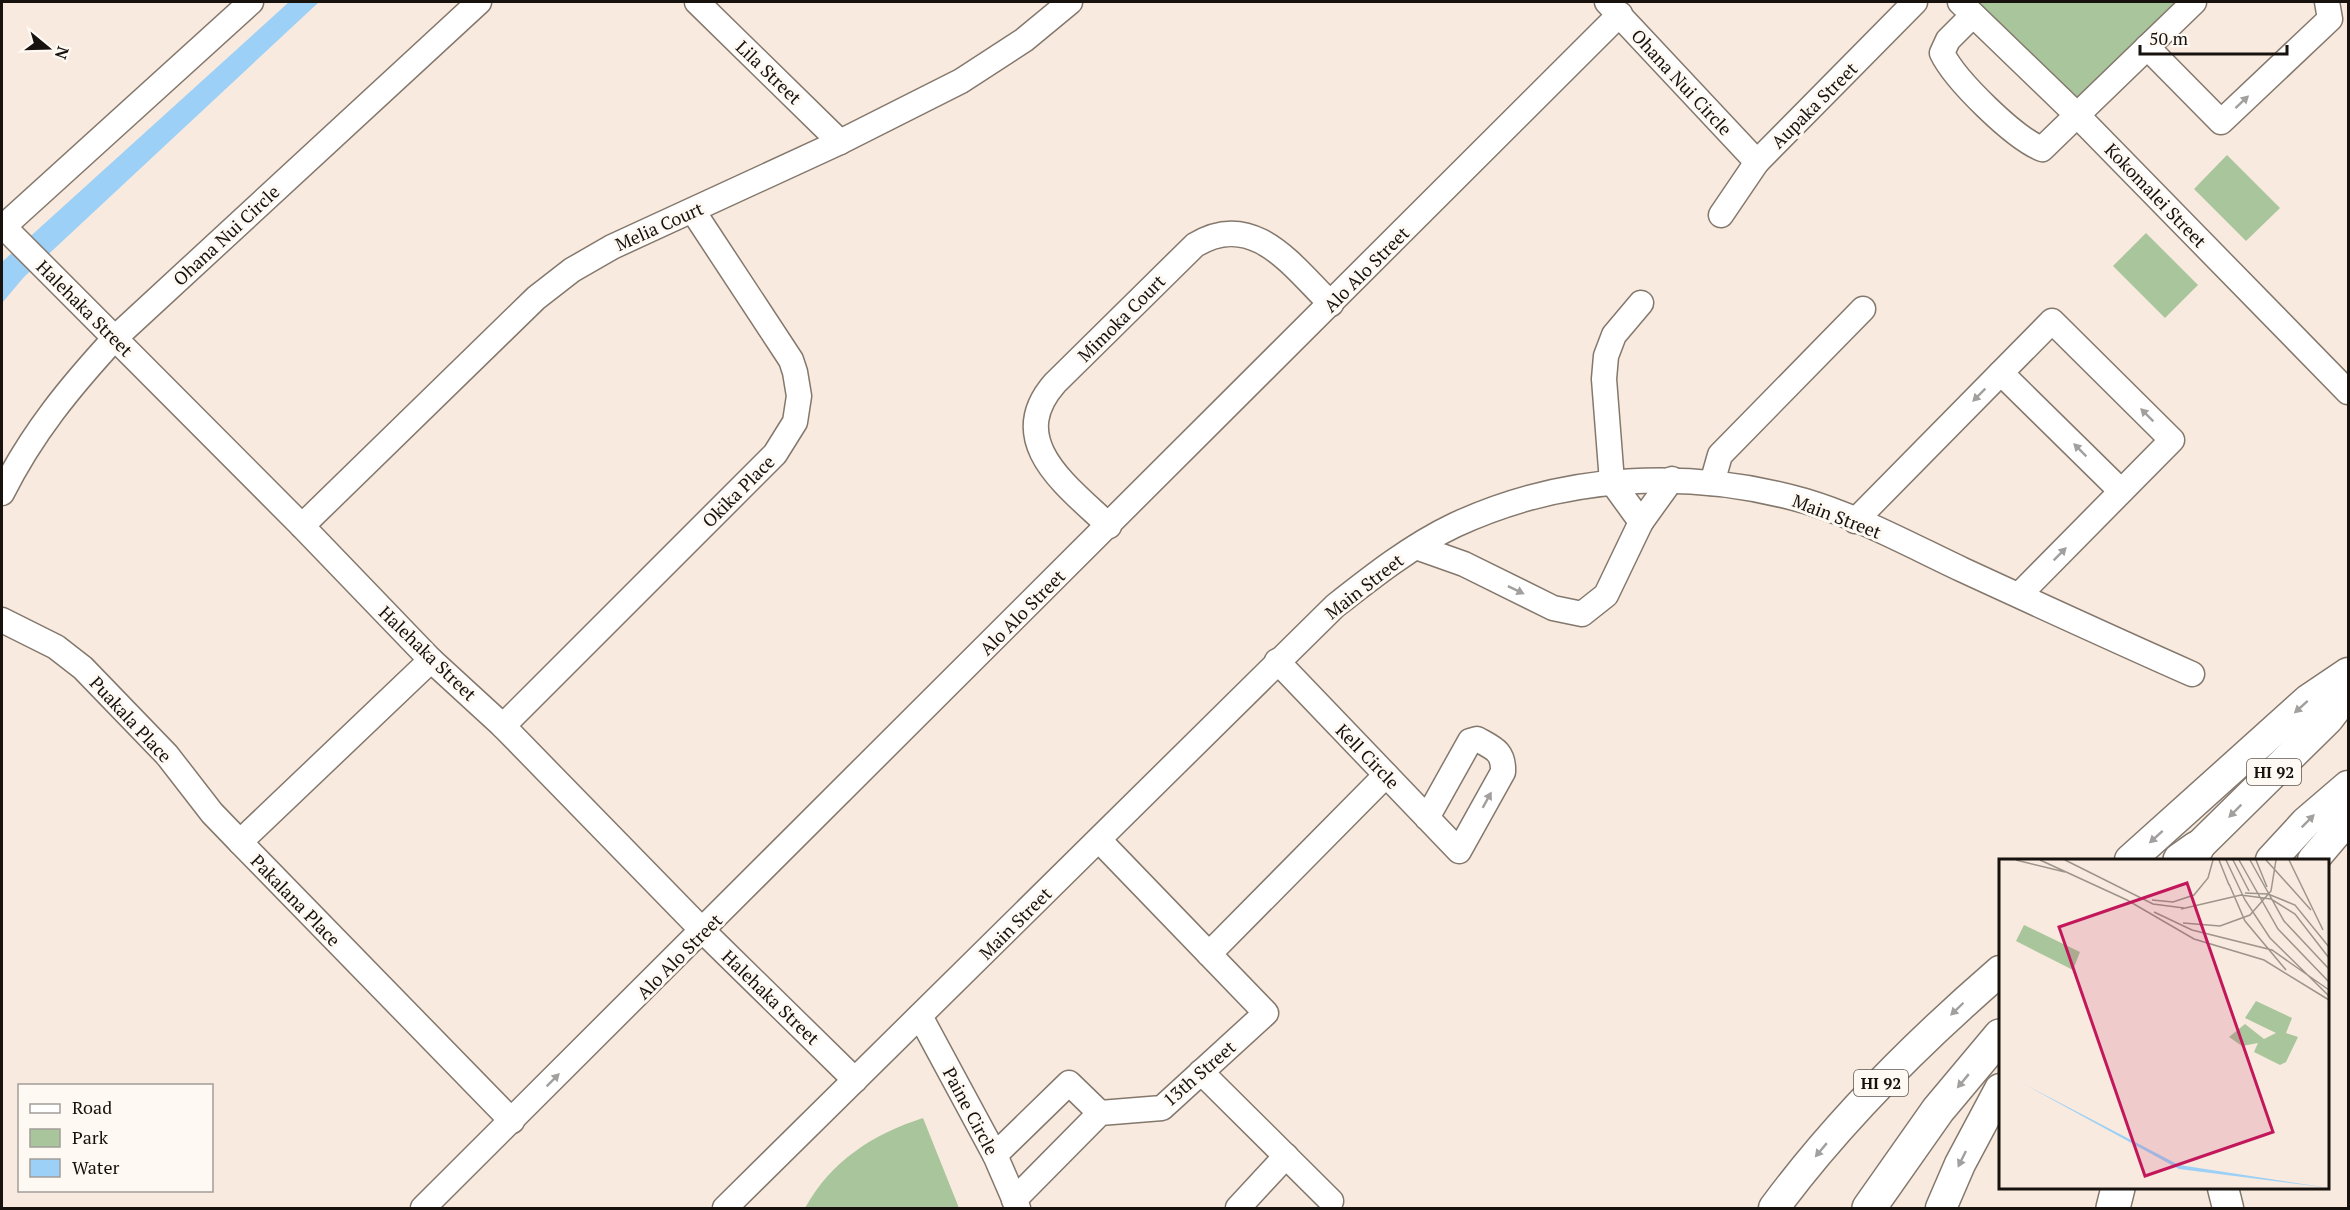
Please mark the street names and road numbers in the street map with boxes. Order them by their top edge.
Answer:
street label: Ohana Nui Circle [1626,24,1738,140]
street label: Lila Street [731,35,807,109]
street label: Aupaka Street [1766,56,1863,153]
street label: Kokomalei Street [2100,138,2212,253]
street label: Ohana Nui Circle [168,179,284,291]
street label: Melia Court [611,196,707,256]
street label: Alo Alo Street [1318,221,1414,317]
street label: Halehaka Street [32,255,139,362]
street label: Mimoka Court [1072,269,1170,367]
street label: Okika Place [697,450,779,532]
street label: Main Street [1789,488,1885,544]
street label: Main Street [1320,548,1408,624]
street label: Alo Alo Street [974,564,1070,660]
street label: Halehaka Street [374,600,482,706]
street label: Puakala Place [85,671,177,767]
street label: Kell Circle [1331,718,1405,794]
road number: HI 92 [2247,759,2301,785]
street label: Pakalana Place [246,849,346,951]
street label: Main Street [974,881,1057,964]
street label: Alo Alo Street [631,908,727,1004]
street label: Halehaka Street [717,944,825,1050]
street label: 13th Street [1158,1035,1241,1111]
street label: Paine Circle [938,1063,1004,1159]
road number: HI 92 [1854,1070,1908,1096]

